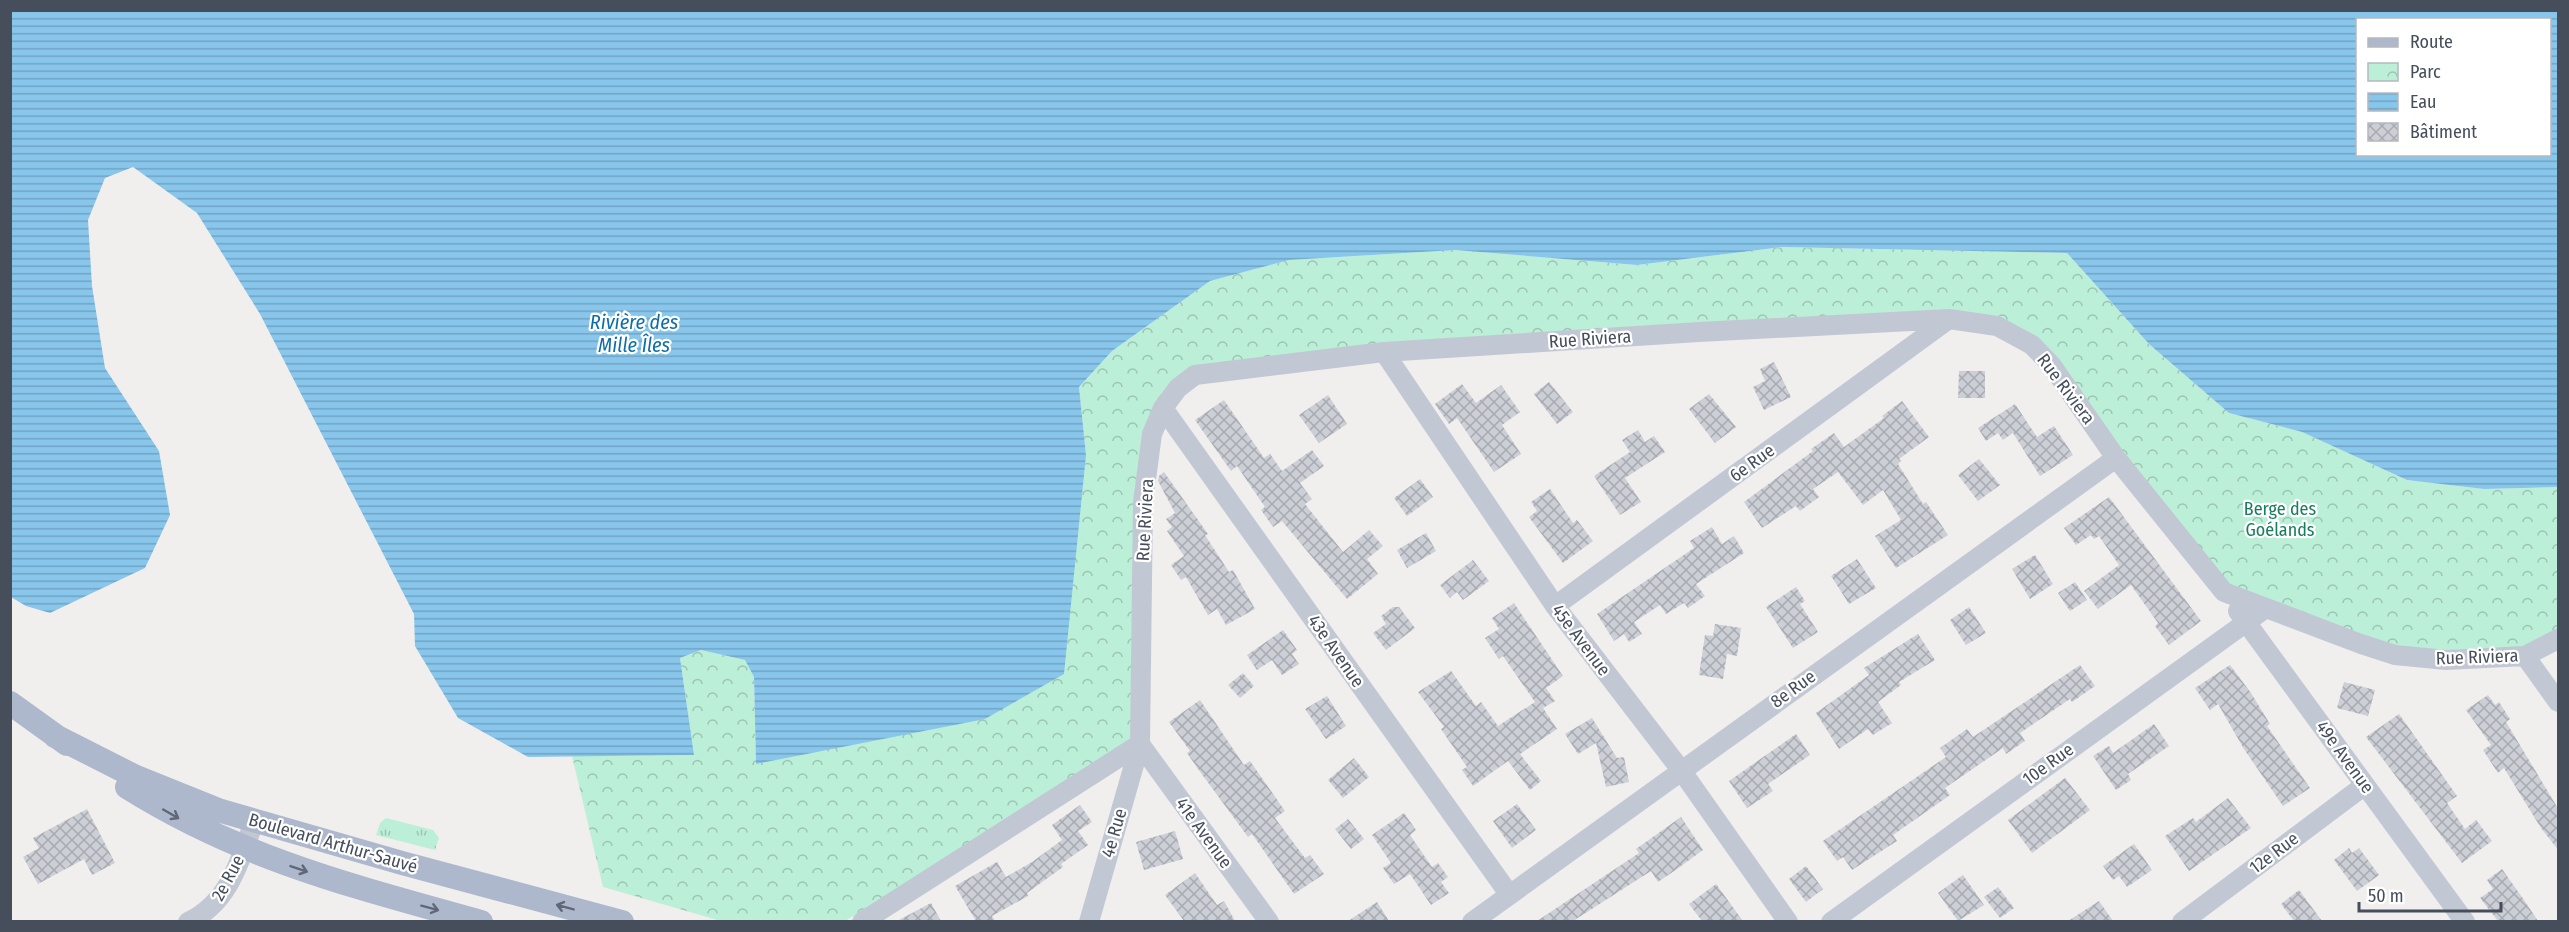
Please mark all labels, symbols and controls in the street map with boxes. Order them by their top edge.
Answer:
legend [2356,18,2551,156]
text: Route [2410,31,2453,53]
text: Parc [2410,61,2441,83]
text: Eau [2410,91,2436,113]
text: Bâtiment [2410,121,2477,143]
water label: Rivière des Mille Îles [590,310,679,357]
street label: Rue Riviera [1548,325,1632,353]
street label: Rue Riviera [2032,349,2100,429]
street label: 6e Rue [1725,439,1779,487]
street label: Rue Riviera [1132,478,1158,562]
park label: Berge des Goélands [2244,498,2316,541]
street label: 45e Avenue [1547,600,1615,680]
street label: 43e Avenue [1303,610,1369,692]
street label: Rue Riviera [2435,645,2519,669]
street label: 8e Rue [1766,665,1820,713]
street label: 49e Avenue [2311,716,2379,798]
street label: 10e Rue [2018,738,2078,790]
street label: 41e Avenue [1171,793,1237,873]
street label: 4e Rue [1097,806,1131,860]
one-way arrow [162,808,179,820]
street label: Boulevard Arthur-Sauvé [246,808,420,878]
street label: 12e Rue [2245,827,2303,879]
street label: 2e Rue [207,851,249,905]
one-way arrow [289,865,308,876]
scale bar [2359,875,2502,913]
text: 50 m [2368,885,2404,907]
one-way arrow [556,900,575,912]
one-way arrow [421,902,440,914]

